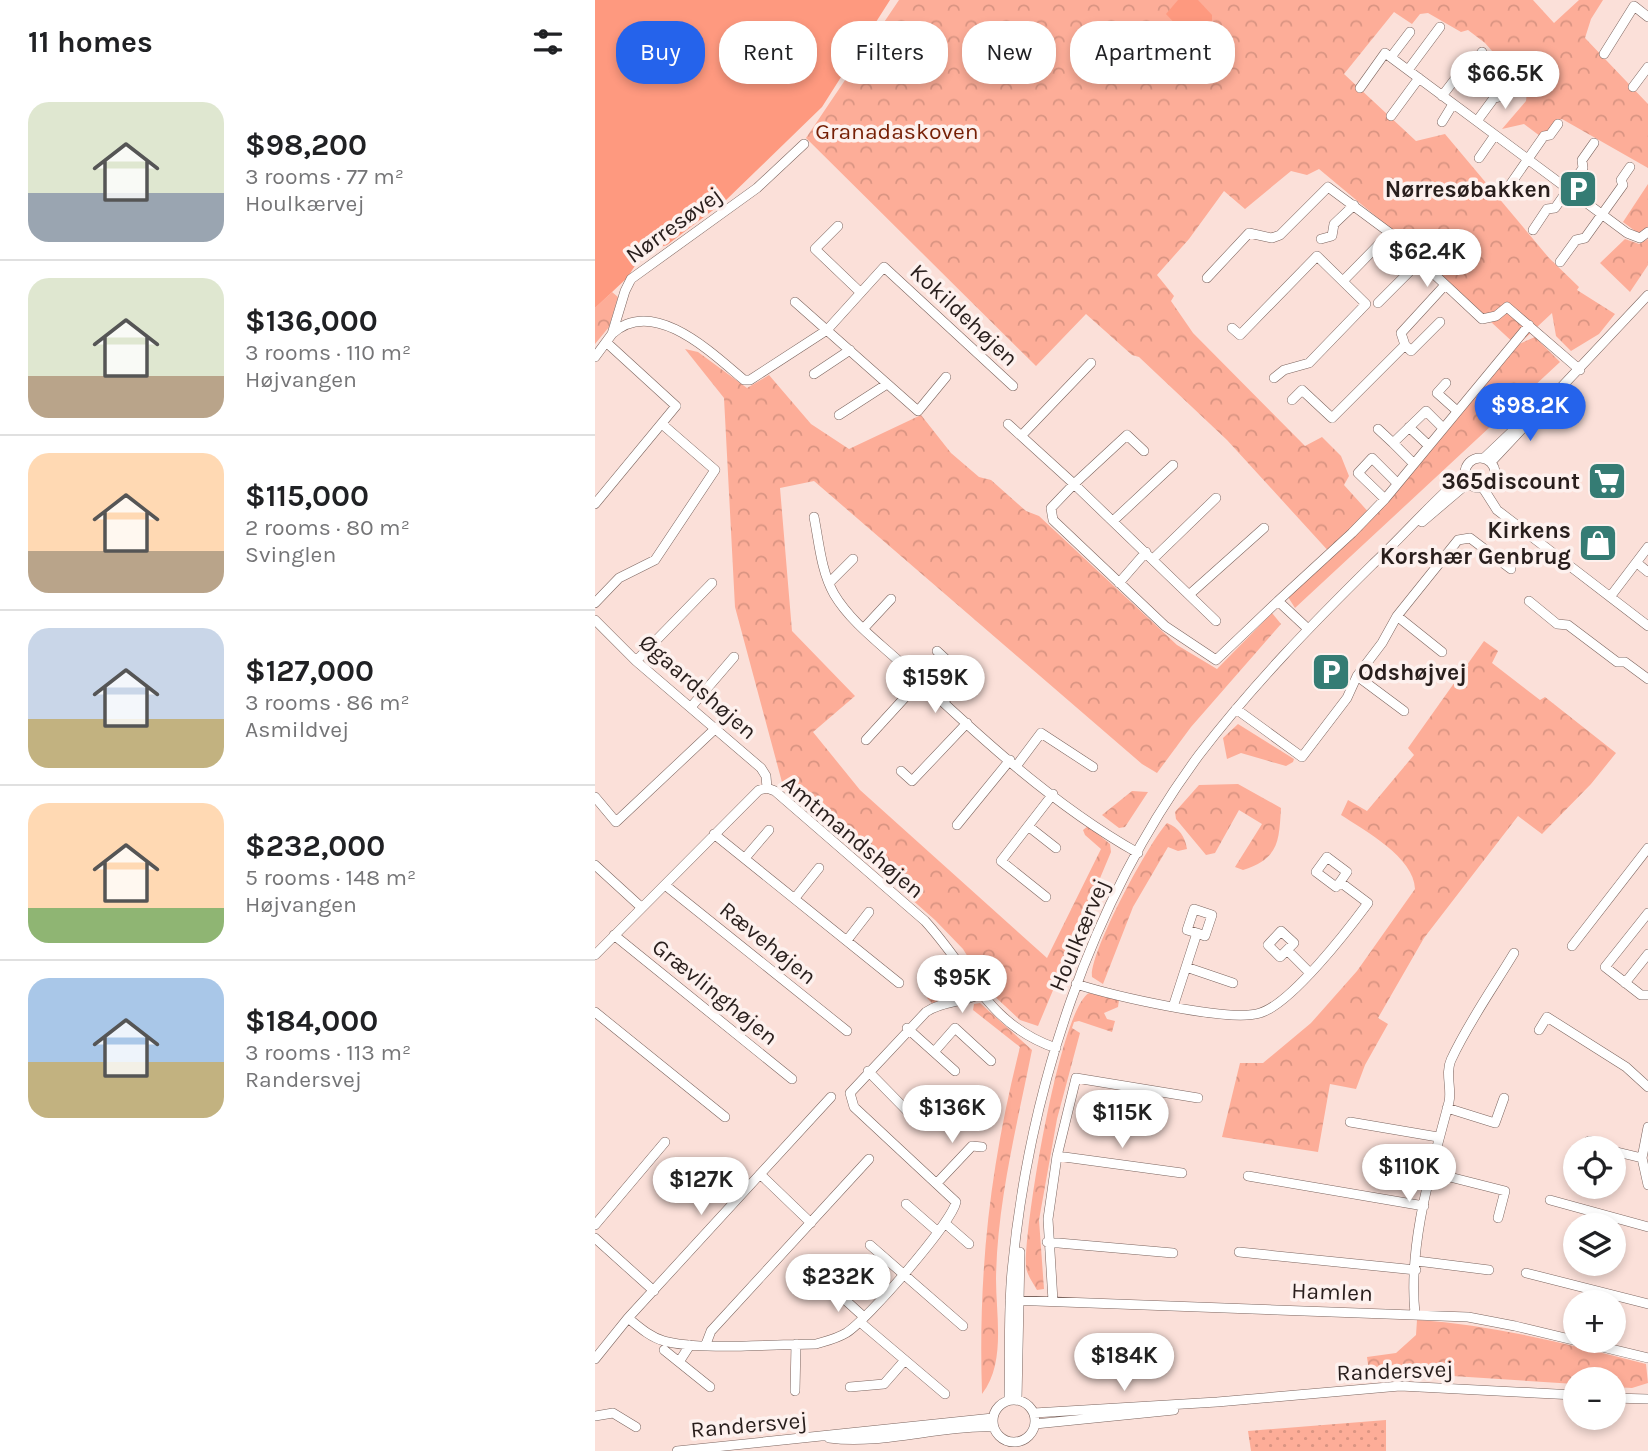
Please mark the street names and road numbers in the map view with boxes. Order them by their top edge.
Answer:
street label: Nørresøvej [621,181,727,269]
street label: Kokildehøjen [904,258,1024,372]
street label: Øgaardshøjen [634,629,762,745]
street label: Amtmandshøjen [777,770,929,904]
street label: Houlkærvej [1043,875,1115,995]
street label: Rævehøjen [714,896,822,990]
street label: Grævlinghøjen [647,933,783,1051]
street label: Hamlen [1291,1277,1373,1307]
street label: Randersvej [1336,1355,1454,1387]
street label: Randersvej [690,1406,808,1444]

